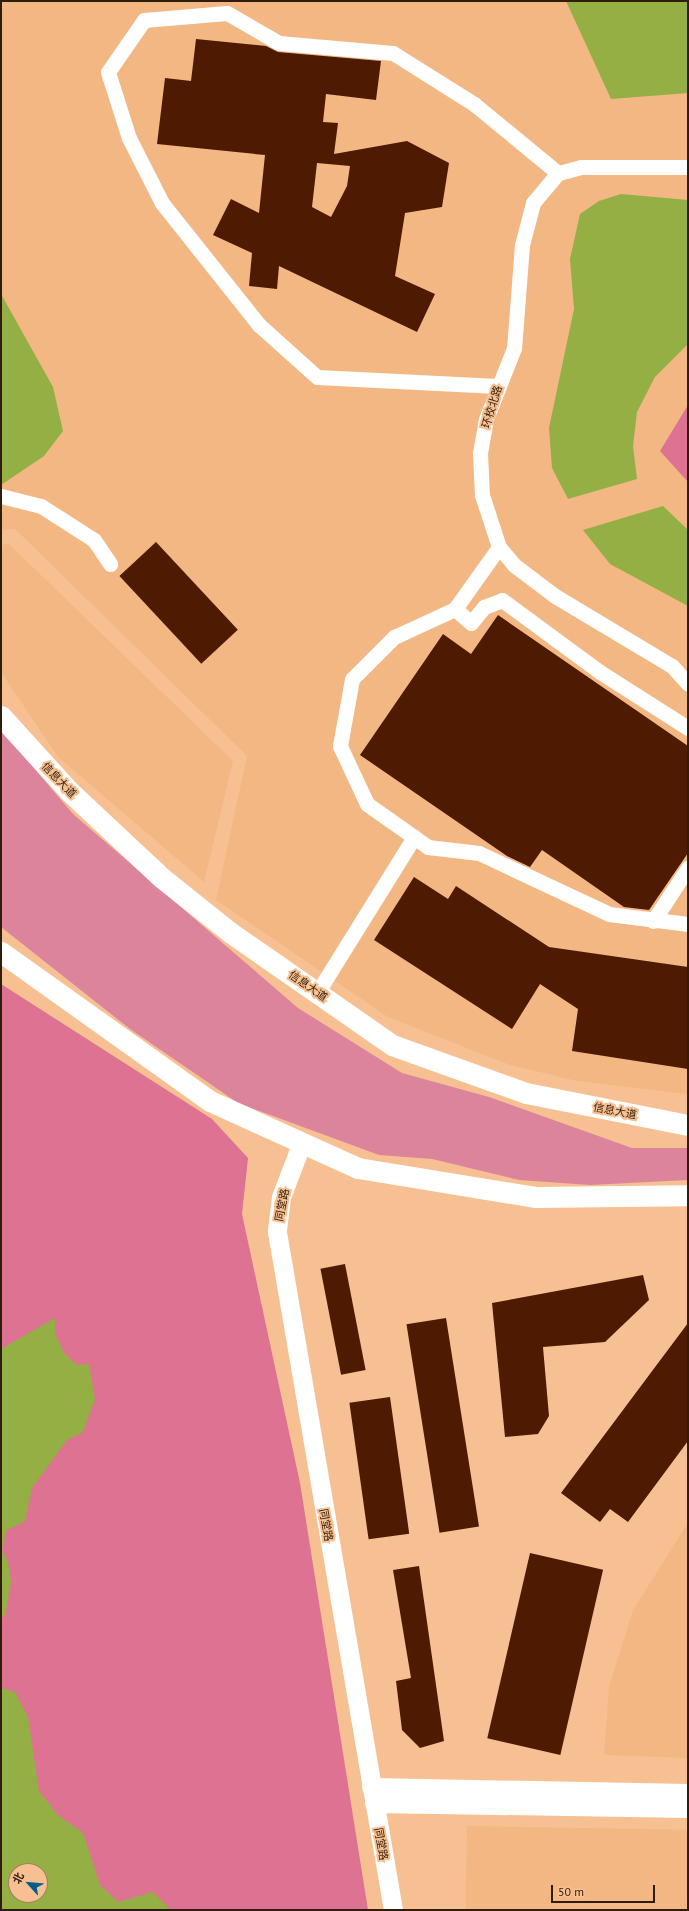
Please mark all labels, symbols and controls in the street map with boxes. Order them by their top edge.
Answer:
street label: 环校北路 [479,384,505,430]
street label: 信息大道 [39,760,79,800]
street label: 信息大道 [286,968,330,1004]
street label: 信息大道 [592,1100,638,1122]
street label: 同堂路 [272,1188,292,1222]
street label: 同堂路 [317,1508,335,1542]
street label: 同堂路 [372,1827,390,1861]
north arrow [8,1863,48,1903]
text: 北 [9,1870,27,1886]
scale bar [553,1877,657,1903]
text: 50 m [558,1884,584,1899]

